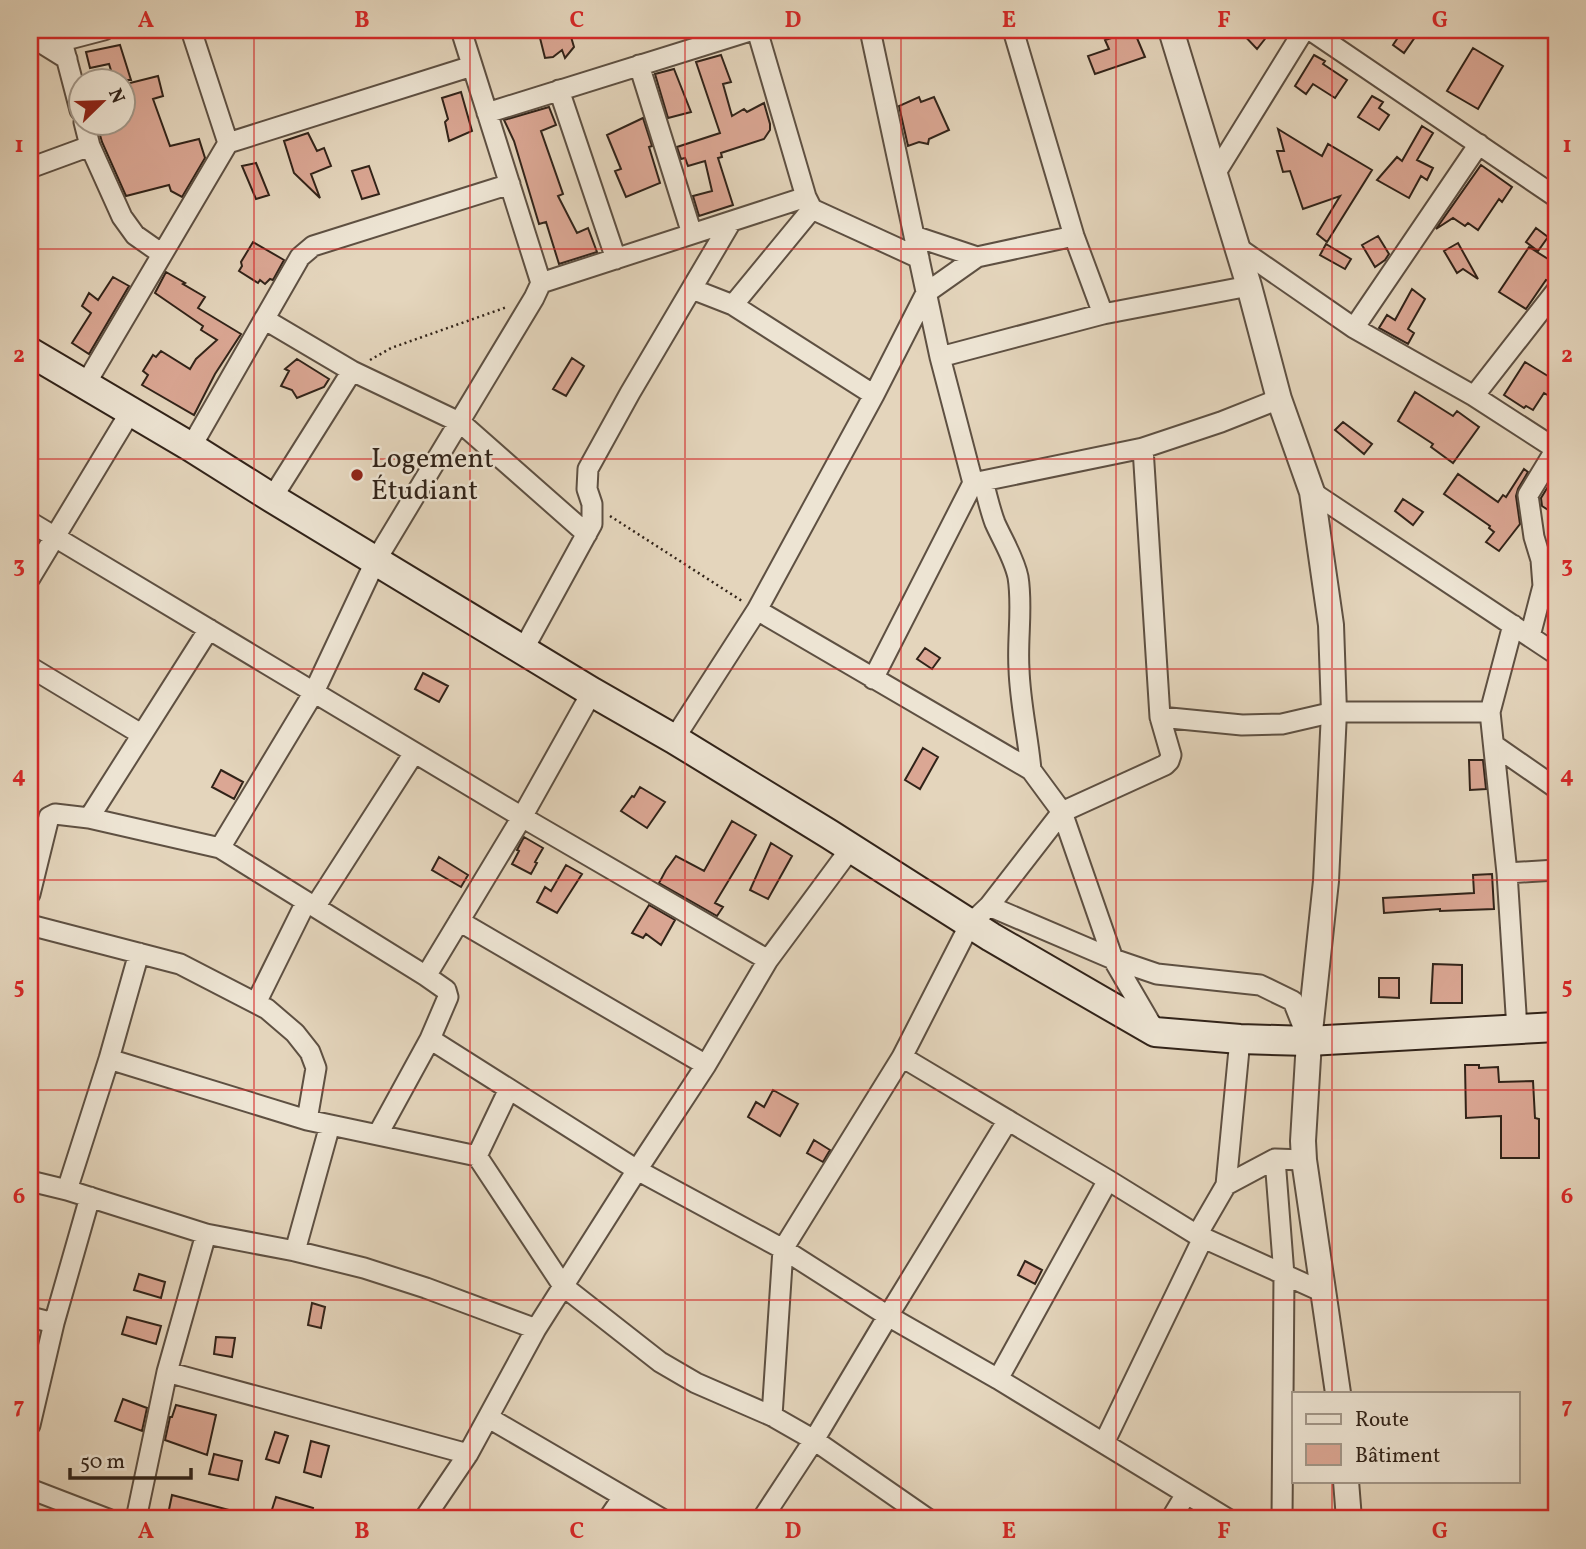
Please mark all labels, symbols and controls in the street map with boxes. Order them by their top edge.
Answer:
text: A [138,5,154,37]
text: B [354,5,370,37]
text: C [570,5,584,37]
text: D [785,5,802,37]
text: E [1002,5,1016,37]
text: F [1217,5,1231,37]
text: G [1432,5,1448,37]
north arrow [66,66,136,136]
text: N [101,85,131,108]
text: 1 [14,130,24,162]
text: 1 [1562,130,1572,162]
text: 2 [13,340,25,372]
text: 2 [1561,340,1573,372]
place label: Logement Étudiant [371,440,494,511]
marker: Logement Étudiant [349,467,365,483]
text: 3 [13,550,25,582]
text: 3 [1561,550,1573,582]
text: 4 [12,760,26,792]
text: 4 [1560,760,1574,792]
text: 5 [13,971,25,1003]
text: 5 [1561,971,1573,1003]
text: 6 [13,1181,25,1213]
text: 6 [1561,1181,1573,1213]
text: 7 [14,1391,25,1423]
text: 7 [1562,1391,1573,1423]
legend [1292,1392,1520,1482]
text: Route [1355,1406,1409,1435]
scale bar [70,1437,191,1481]
text: Bâtiment [1355,1442,1440,1471]
text: 50 m [80,1448,125,1477]
text: A [138,1516,154,1548]
text: B [354,1516,370,1548]
text: C [570,1516,584,1548]
text: D [785,1516,802,1548]
text: E [1002,1516,1016,1548]
text: F [1217,1516,1231,1548]
text: G [1432,1516,1448,1548]

